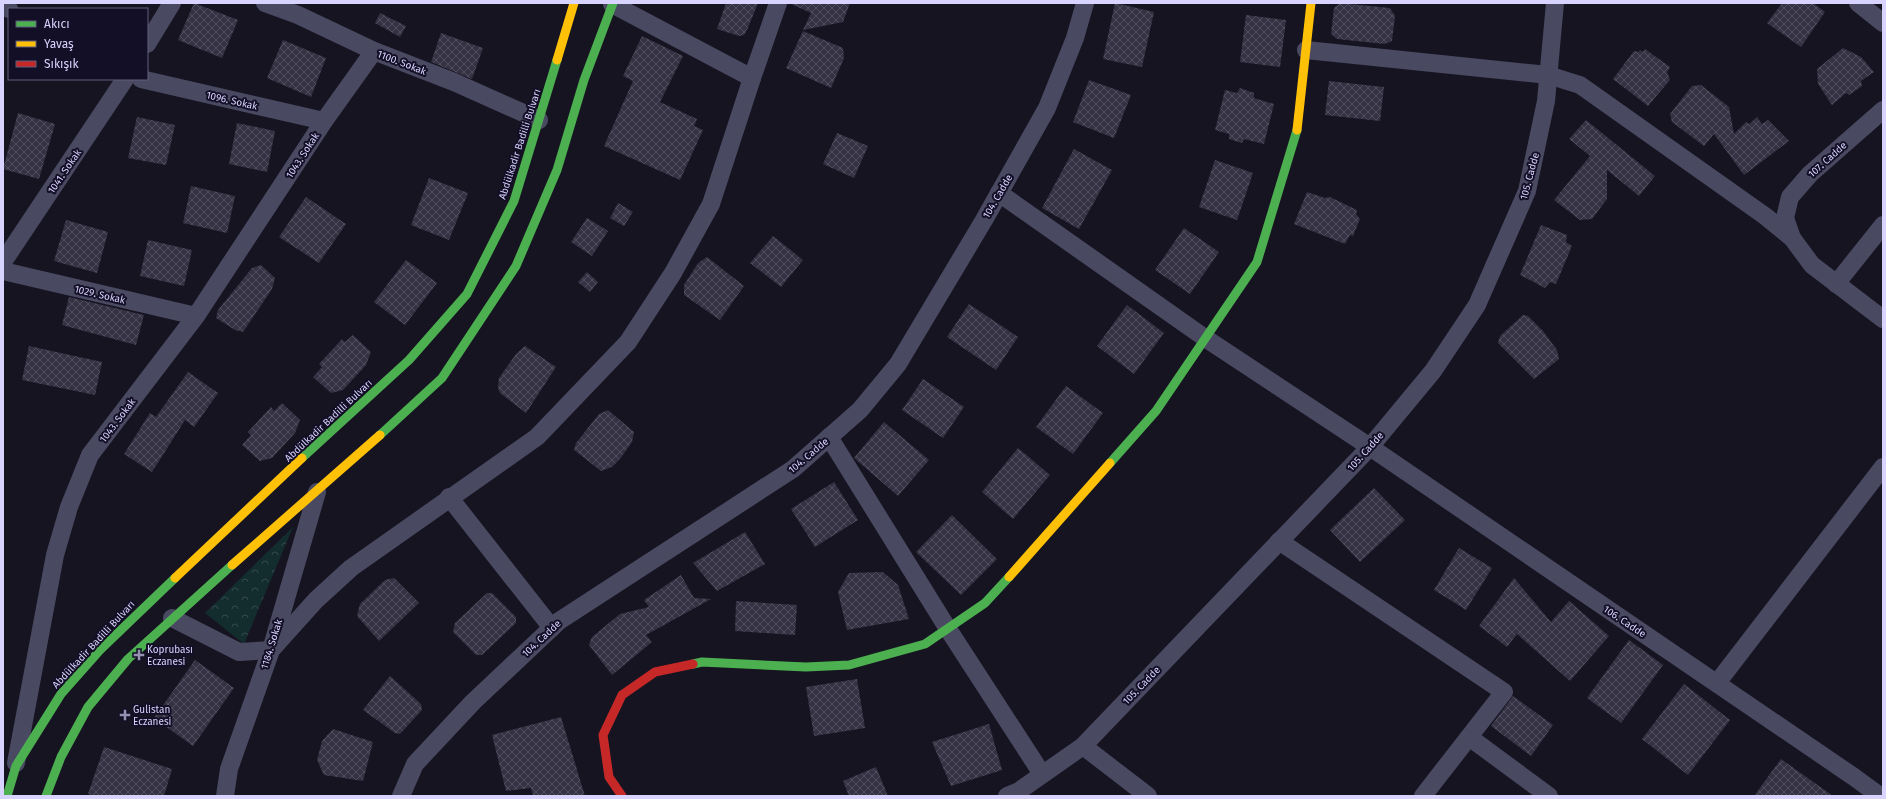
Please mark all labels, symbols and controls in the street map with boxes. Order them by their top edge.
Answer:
legend [8,8,148,80]
text: Akıcı [44,17,70,31]
text: Yavaş [44,37,74,51]
street label: 1100. Sokak [375,48,429,78]
text: Sıkışık [44,57,79,71]
street label: Abdülkadir Badilli Bulvarı [496,88,543,201]
street label: 1096. Sokak [205,89,259,113]
street label: 1043. Sokak [284,130,322,181]
street label: 107. Cadde [1806,139,1849,180]
street label: 1041. Sokak [46,146,85,196]
street label: 105. Cadde [1518,151,1542,201]
street label: 104. Cadde [981,172,1015,221]
street label: 1029. Sokak [73,283,127,307]
street label: Abdülkadir Badilli Bulvarı [282,377,375,464]
street label: 1043. Sokak [97,396,139,445]
street label: 105. Cadde [1345,430,1386,474]
street label: 104. Cadde [786,436,831,476]
street label: Abdülkadir Badilli Bulvarı [50,598,137,691]
street label: 106. Cadde [1601,603,1648,640]
street label: 1184. Sokak [259,617,285,671]
street label: 104. Cadde [520,618,564,660]
place label: Koprubası Eczanesi [147,644,193,668]
marker: Koprubası Eczanesi [134,650,144,660]
street label: 105. Cadde [1121,664,1163,707]
place label: Gulistan Eczanesi [133,704,172,728]
marker: Gulistan Eczanesi [120,710,130,720]

